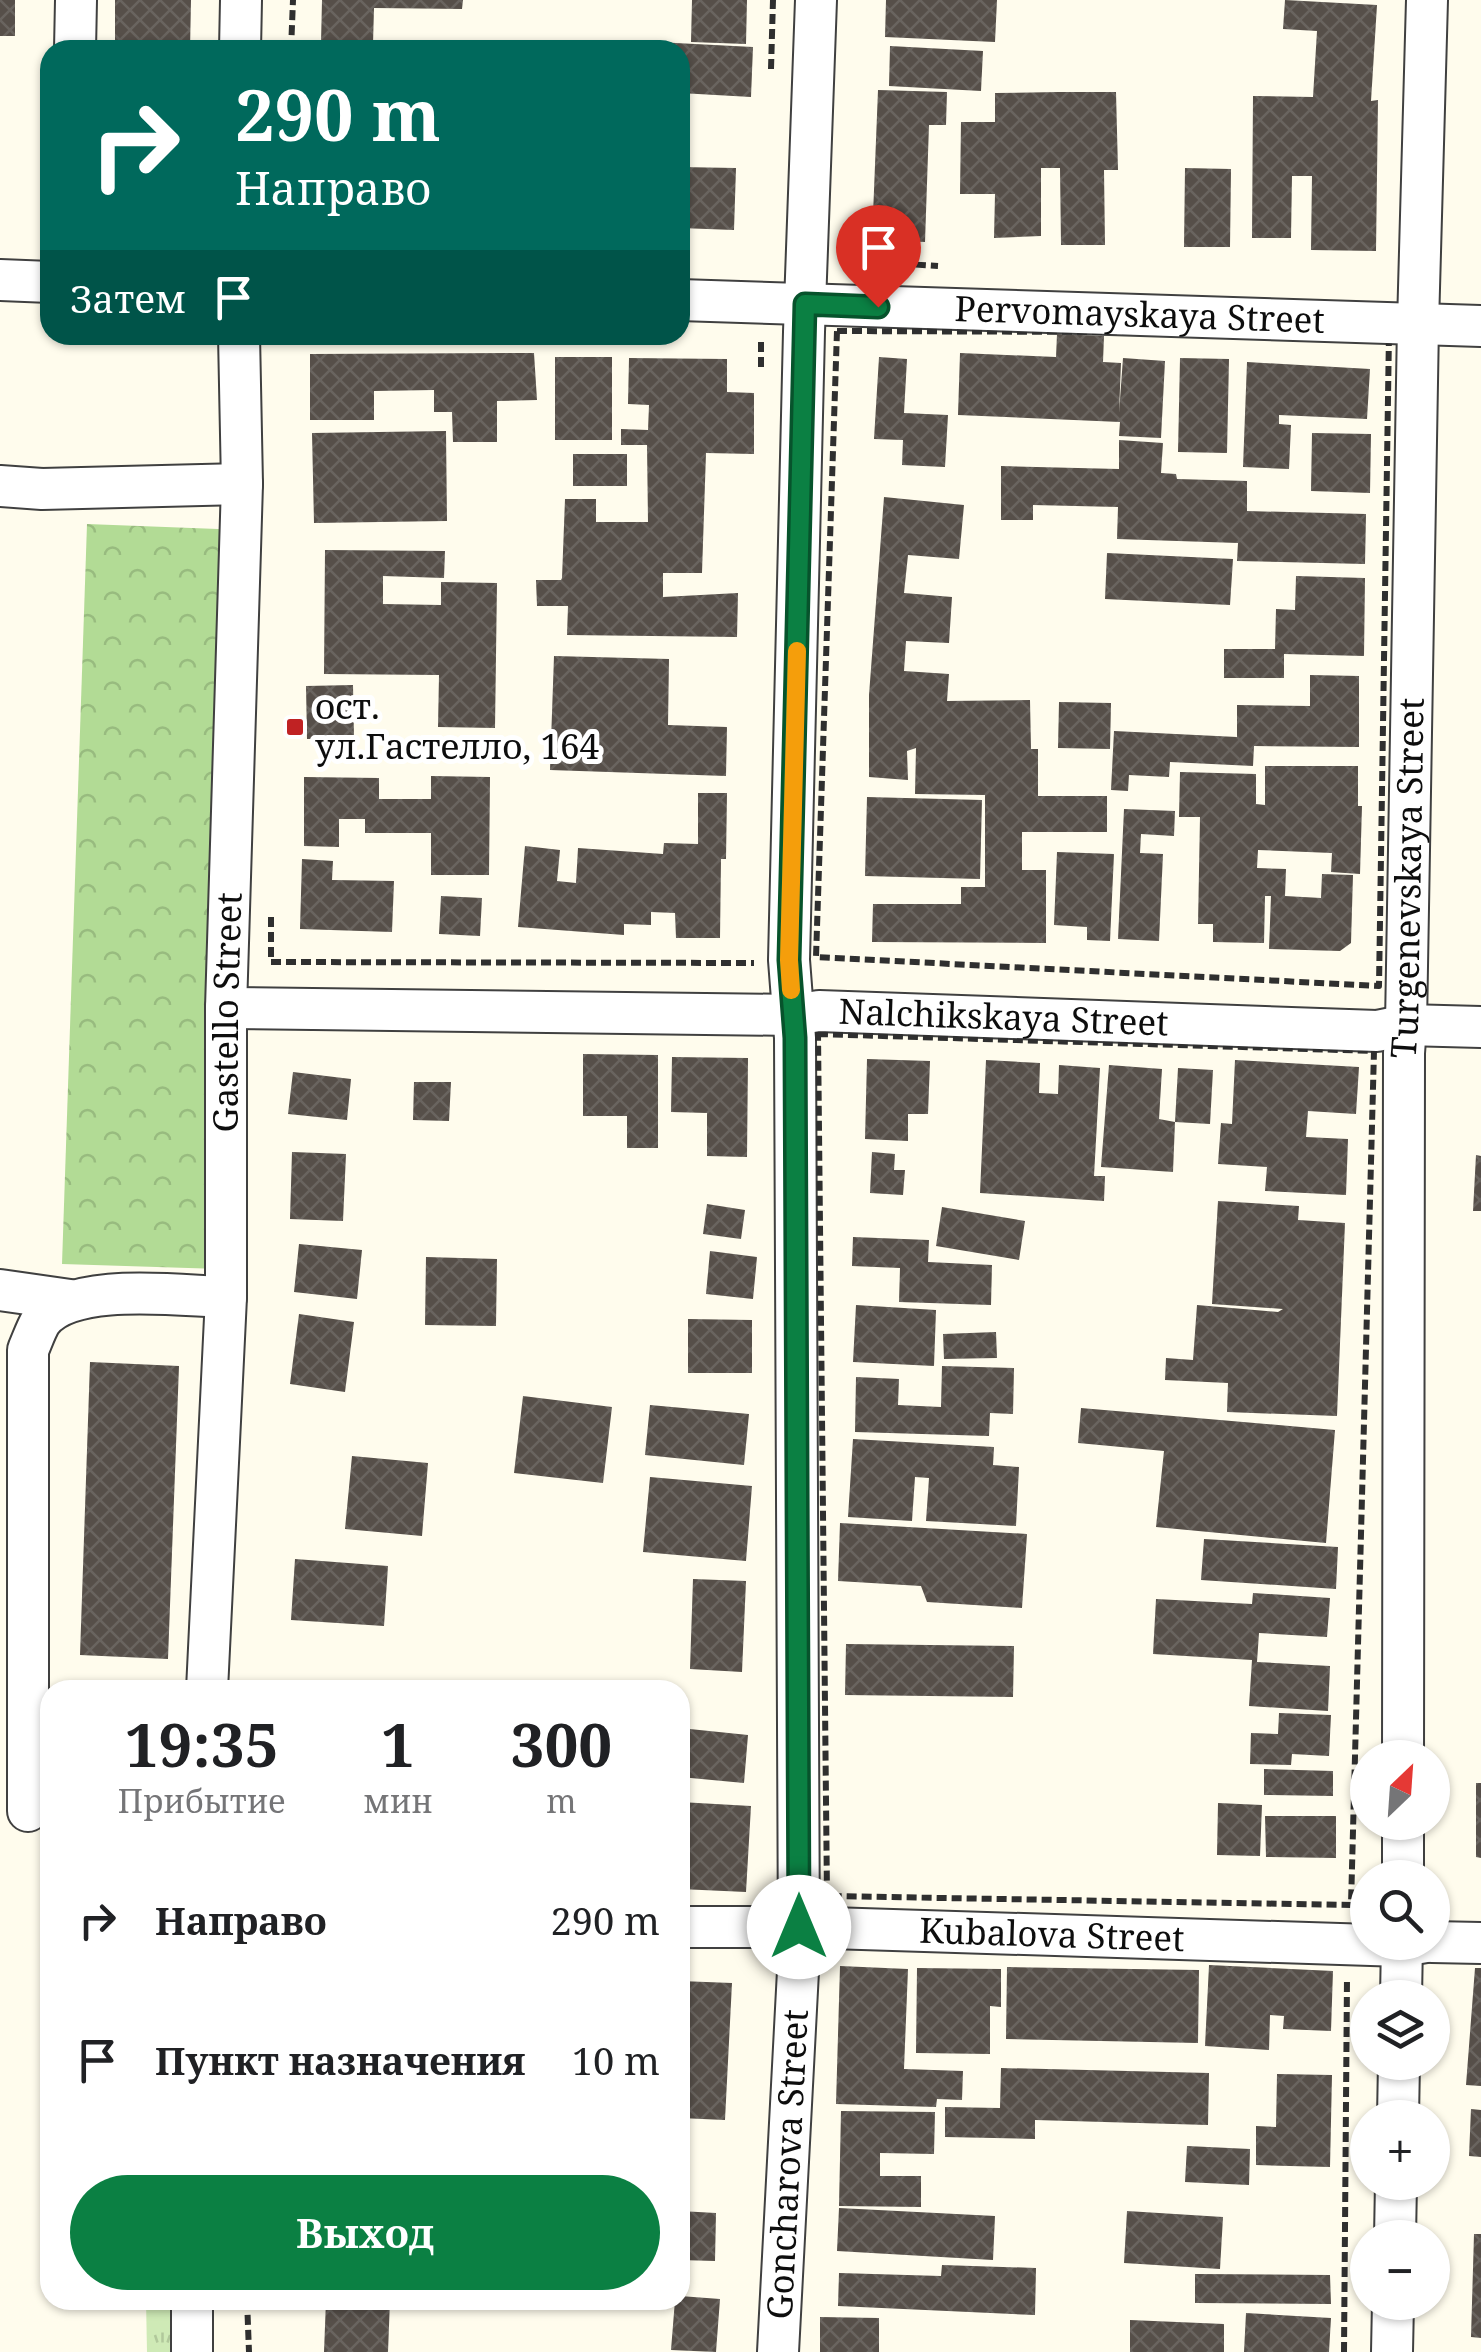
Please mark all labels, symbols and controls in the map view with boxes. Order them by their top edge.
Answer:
text: 290 m [235,66,441,162]
icon: right [70,80,200,210]
text: Направо [235,157,431,218]
pin [836,205,921,308]
icon: arrive [851,220,906,275]
icon: arrive [206,270,261,325]
text: Затем [70,272,186,324]
street label: Pervomayskaya Street [954,284,1326,343]
place label: ост. ул.Гастелло, 164 [315,682,599,769]
street label: Turgenevskaya Street [1379,697,1434,1060]
marker: ост. ул.Гастелло, 164 [284,716,306,738]
street label: Gastello Street [201,892,252,1133]
street label: Nalchikskaya Street [838,987,1169,1046]
text: 19:35 [125,1703,279,1785]
text: 1 [381,1703,415,1785]
text: 300 [511,1703,612,1785]
north arrow [1350,1740,1450,1840]
map controls [1350,1740,1450,2320]
text: Прибытие [118,1779,286,1822]
text: мин [363,1779,433,1822]
text: m [546,1779,576,1822]
button: search [1350,1860,1450,1960]
position arrow [747,1875,851,1979]
icon: right [70,1893,125,1948]
text: Направо [155,1894,327,1946]
text: 290 m [550,1894,660,1946]
street label: Kubalova Street [919,1906,1185,1961]
button: layers [1350,1980,1450,2080]
street label: Goncharova Street [755,2008,818,2320]
icon: arrive [70,2033,125,2088]
text: Пункт назначения [155,2034,525,2086]
text: 10 m [572,2034,660,2086]
button: + [1350,2100,1450,2200]
button: Выход [70,2175,660,2290]
button: − [1350,2220,1450,2320]

